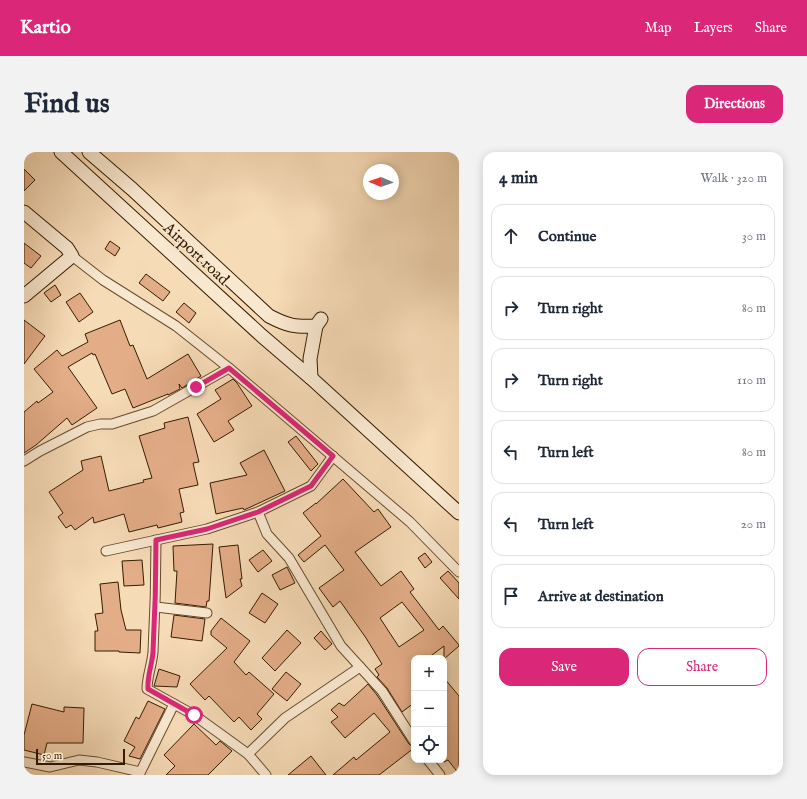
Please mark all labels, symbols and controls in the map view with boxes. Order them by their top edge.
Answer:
text: Kartio [20,16,71,40]
text: Map [645,19,672,37]
text: Layers [694,19,733,37]
text: Share [755,19,787,37]
button: Directions [686,85,783,123]
text: Find us [24,87,110,122]
north arrow [363,164,399,200]
text: 4 min [499,168,538,189]
text: Walk · 320 m [701,170,767,187]
street label: Airport road [158,218,233,290]
icon: ahead [500,225,522,247]
text: Continue [538,227,596,246]
text: 30 m [742,228,766,245]
icon: right [500,297,522,319]
text: Turn right [538,299,603,318]
text: 80 m [742,300,766,317]
icon: right [500,369,522,391]
text: Turn right [538,371,603,390]
text: 110 m [737,372,766,389]
route end [187,378,205,396]
icon: left [500,441,522,463]
text: Turn left [538,443,594,462]
text: 80 m [742,444,766,461]
icon: left [500,513,522,535]
text: Turn left [538,515,594,534]
text: 20 m [741,516,766,533]
icon: arrive [500,585,522,607]
text: Arrive at destination [538,587,664,606]
button: Save [499,648,629,686]
button: Share [637,648,767,686]
map controls [411,655,447,763]
button: + [411,655,447,691]
button: − [411,691,447,727]
route start [185,706,203,724]
button: locate [411,727,447,763]
scale bar [36,747,125,766]
text: 50 m [42,749,62,763]

